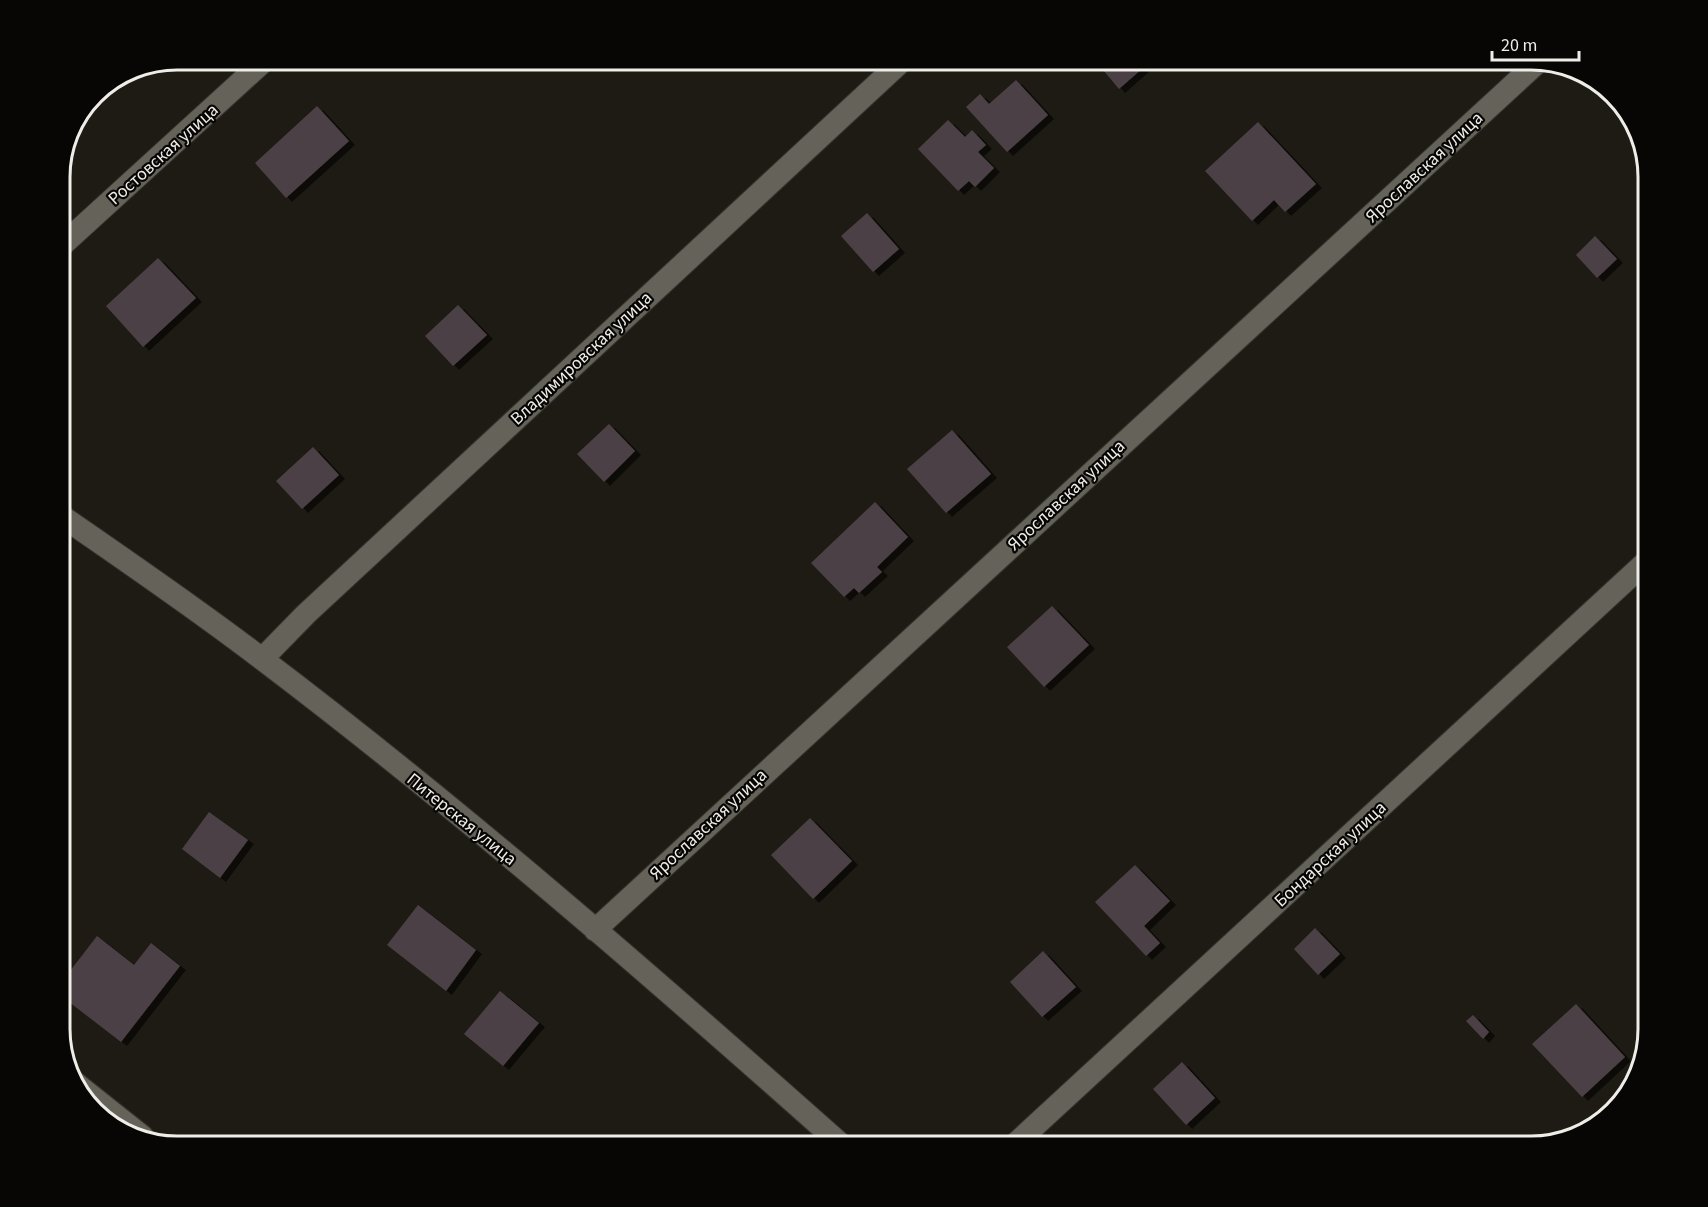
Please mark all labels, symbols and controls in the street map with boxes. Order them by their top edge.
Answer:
scale bar [1492,24,1579,62]
text: 20 m [1501,33,1537,58]
street label: Ростовская улица [103,98,224,211]
street label: Ярославская улица [1360,106,1489,229]
street label: Владимировская улица [505,286,658,431]
street label: Ярославская улица [1002,434,1131,557]
street label: Ярославская улица [644,763,773,886]
street label: Питерская улица [401,767,522,872]
street label: Бондарская улица [1269,796,1392,913]

